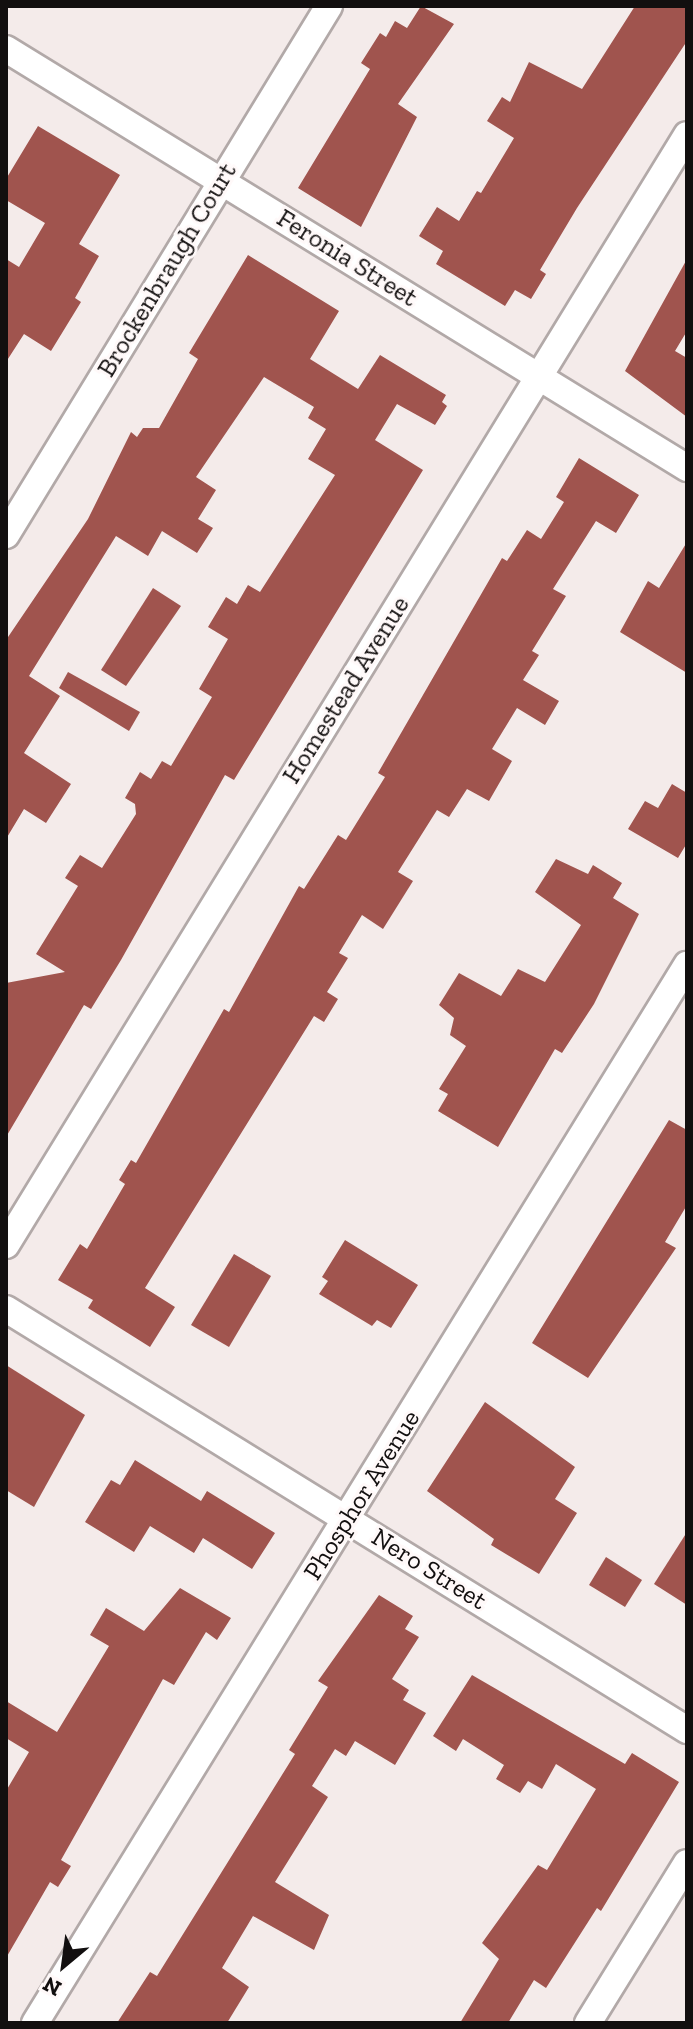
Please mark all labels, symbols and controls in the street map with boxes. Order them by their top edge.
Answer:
street label: Brockenbraugh Court [91,157,243,383]
street label: Feronia Street [271,202,423,314]
street label: Homestead Avenue [276,590,416,790]
street label: Phosphor Avenue [297,1404,427,1586]
street label: Nero Street [366,1521,492,1617]
north arrow [24,1925,104,2005]
text: N [38,1971,66,2002]

